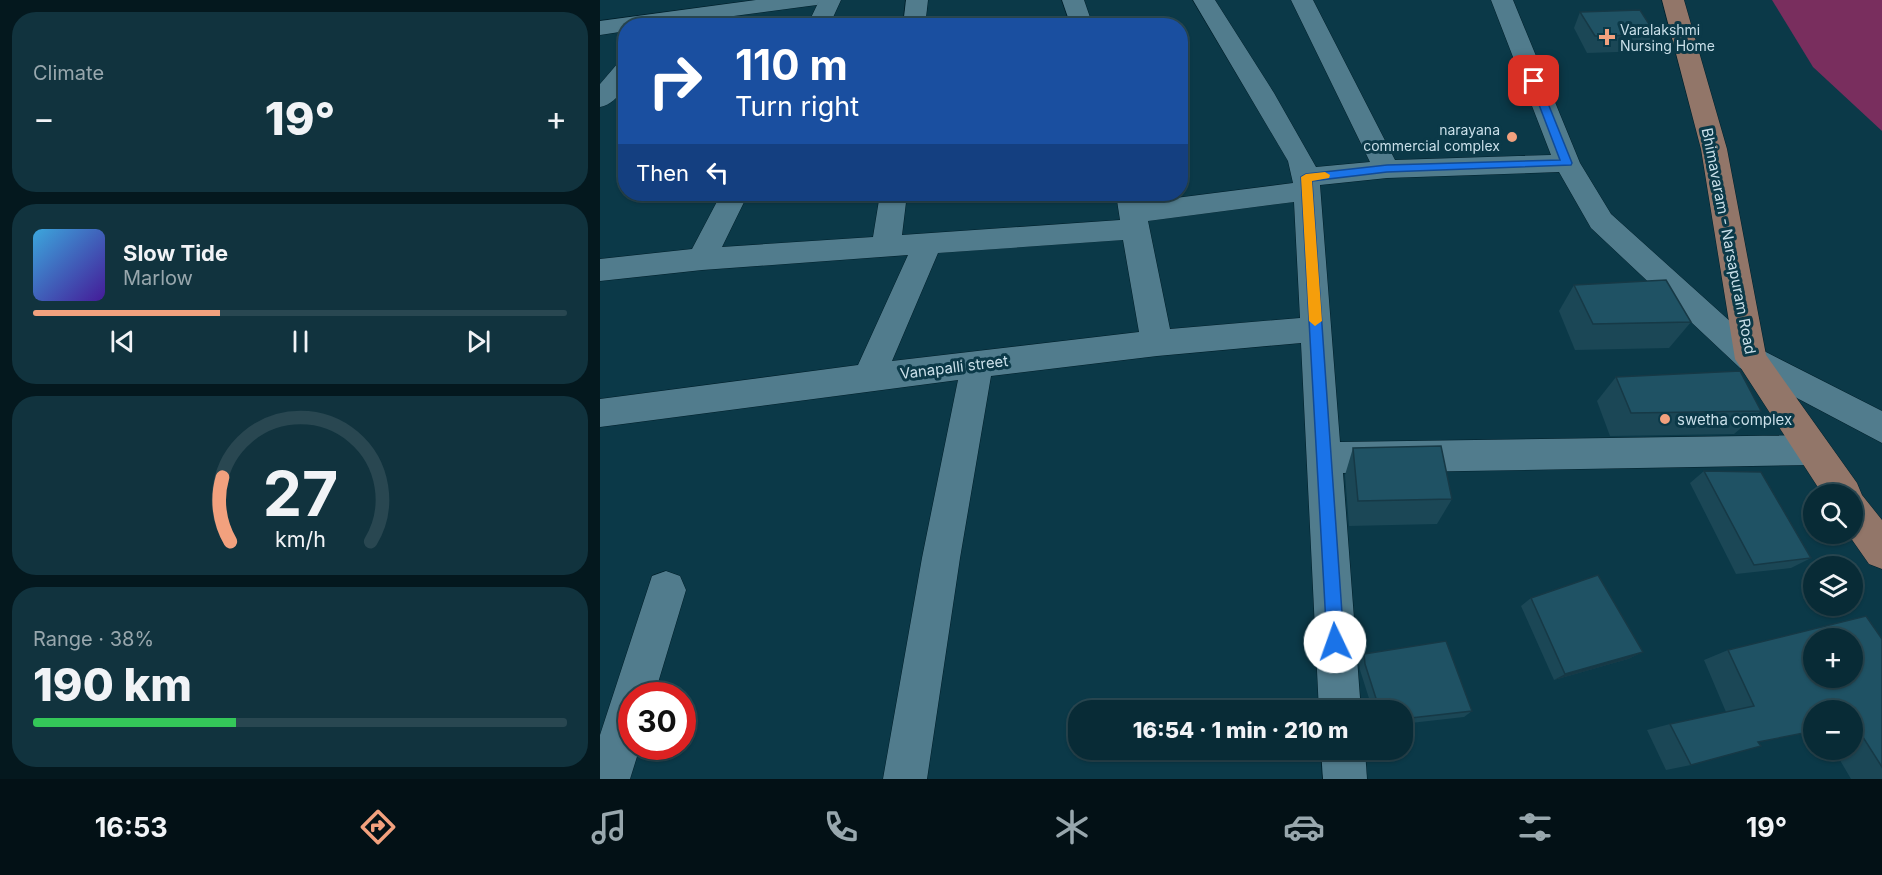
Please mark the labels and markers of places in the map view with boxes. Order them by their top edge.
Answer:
place label: Varalakshmi Nursing Home [1620,21,1715,54]
marker: Varalakshmi Nursing Home [1598,28,1616,46]
pin [1508,55,1559,106]
place label: narayana commercial complex [1363,121,1500,154]
marker: narayana commercial complex [1505,130,1519,144]
place label: swetha complex [1677,410,1792,429]
marker: swetha complex [1658,412,1672,426]

